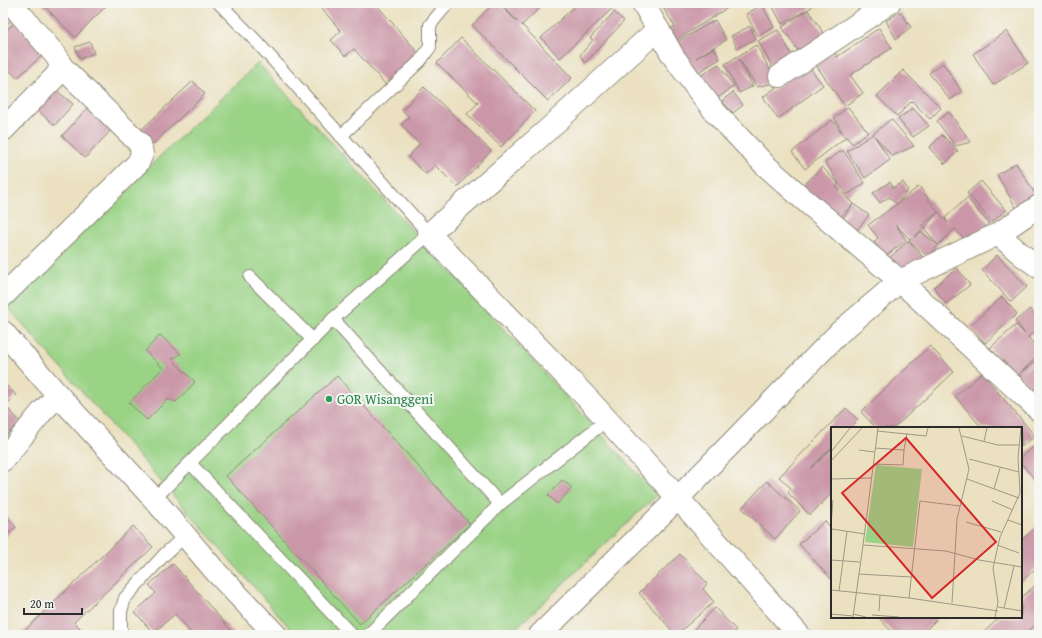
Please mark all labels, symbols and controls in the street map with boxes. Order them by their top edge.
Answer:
place label: GOR Wisanggeni [337,389,433,409]
marker: GOR Wisanggeni [324,394,334,404]
inset map [831,427,1022,618]
scale bar [24,590,82,616]
text: 20 m [30,595,54,612]

